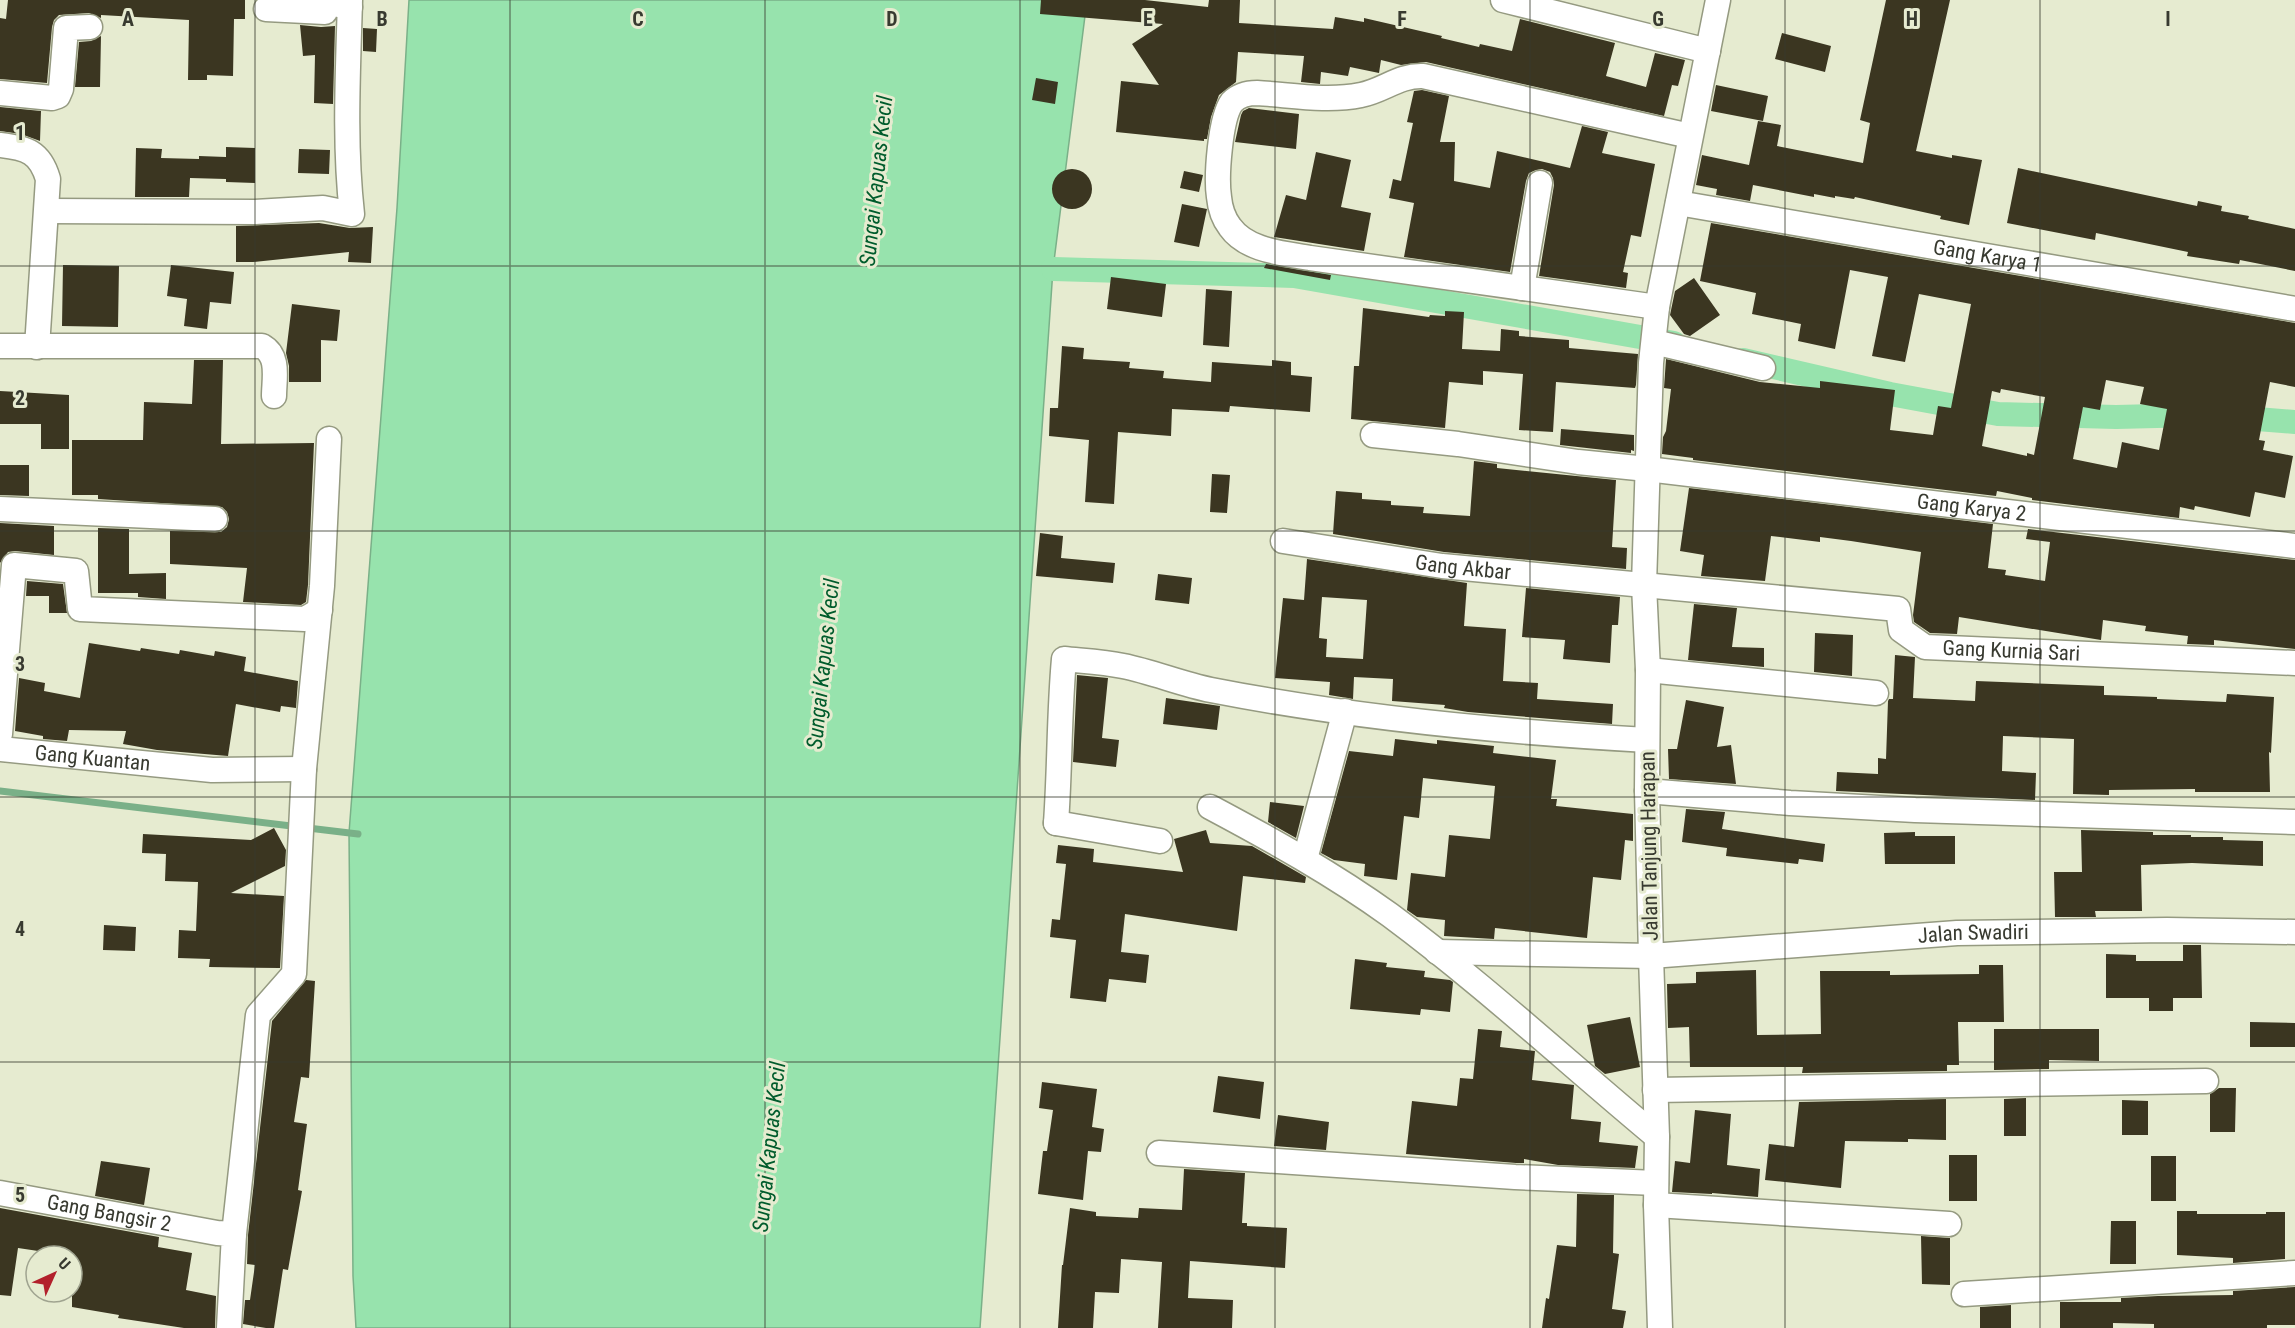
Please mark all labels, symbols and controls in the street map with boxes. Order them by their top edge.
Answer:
text: A [122,7,134,31]
text: B [376,7,388,31]
text: C [632,7,644,31]
text: D [886,7,898,31]
text: E [1143,7,1153,31]
text: F [1397,7,1407,31]
text: G [1652,7,1664,31]
text: H [1906,7,1918,31]
text: I [2165,7,2171,31]
water label: Sungai Kapuas Kecil [855,94,897,267]
text: 1 [15,121,25,145]
street label: Gang Karya 1 [1931,235,2044,277]
text: 2 [15,386,25,410]
street label: Gang Karya 2 [1916,489,2027,526]
street label: Gang Akbar [1413,550,1512,584]
water label: Sungai Kapuas Kecil [802,577,844,750]
street label: Gang Kurnia Sari [1942,636,2081,666]
text: 3 [15,652,25,676]
street label: Gang Kuantan [34,741,151,776]
street label: Jalan Tanjung Harapan [1635,751,1663,941]
text: 4 [15,917,25,941]
street label: Jalan Swadiri [1917,920,2029,948]
water label: Sungai Kapuas Kecil [748,1060,790,1233]
text: 5 [15,1183,25,1207]
street label: Gang Bangsir 2 [45,1190,173,1236]
north arrow [24,1244,84,1304]
text: U [54,1254,74,1274]

